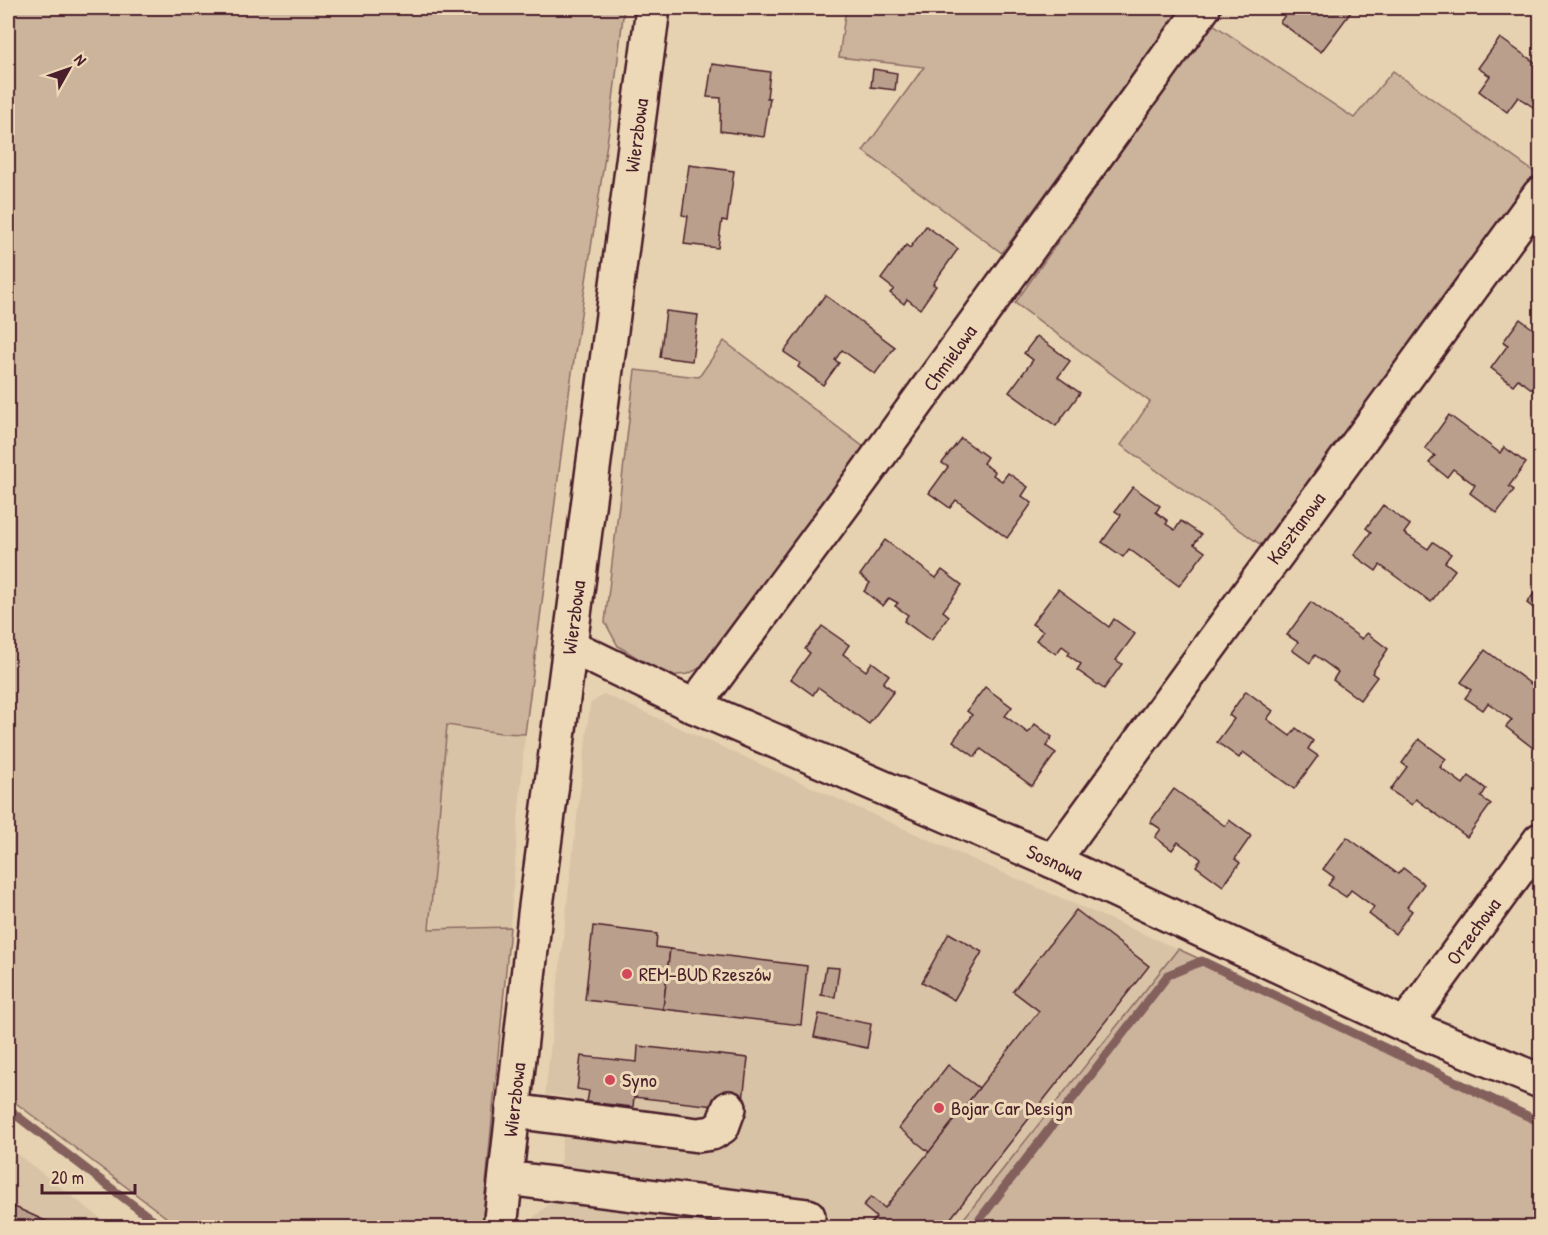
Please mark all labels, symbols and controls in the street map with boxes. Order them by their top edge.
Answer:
north arrow [39,39,99,99]
text: N [69,49,92,70]
street label: Wierzbowa [618,97,654,174]
street label: Chmielowa [916,319,983,396]
street label: Kasztanowa [1260,486,1331,570]
street label: Wierzbowa [555,579,591,656]
street label: Sosnowa [1023,837,1088,886]
street label: Orzechowa [1439,892,1507,970]
place label: REM-BUD Rzeszów [639,960,771,987]
marker: REM-BUD Rzeszów [620,967,634,981]
street label: Wierzbowa [496,1061,531,1138]
place label: Syno [622,1066,657,1093]
marker: Syno [603,1073,617,1087]
place label: Bojar Car Design [951,1094,1073,1121]
marker: Bojar Car Design [932,1101,946,1115]
scale bar [42,1157,135,1195]
text: 20 m [51,1165,84,1190]

